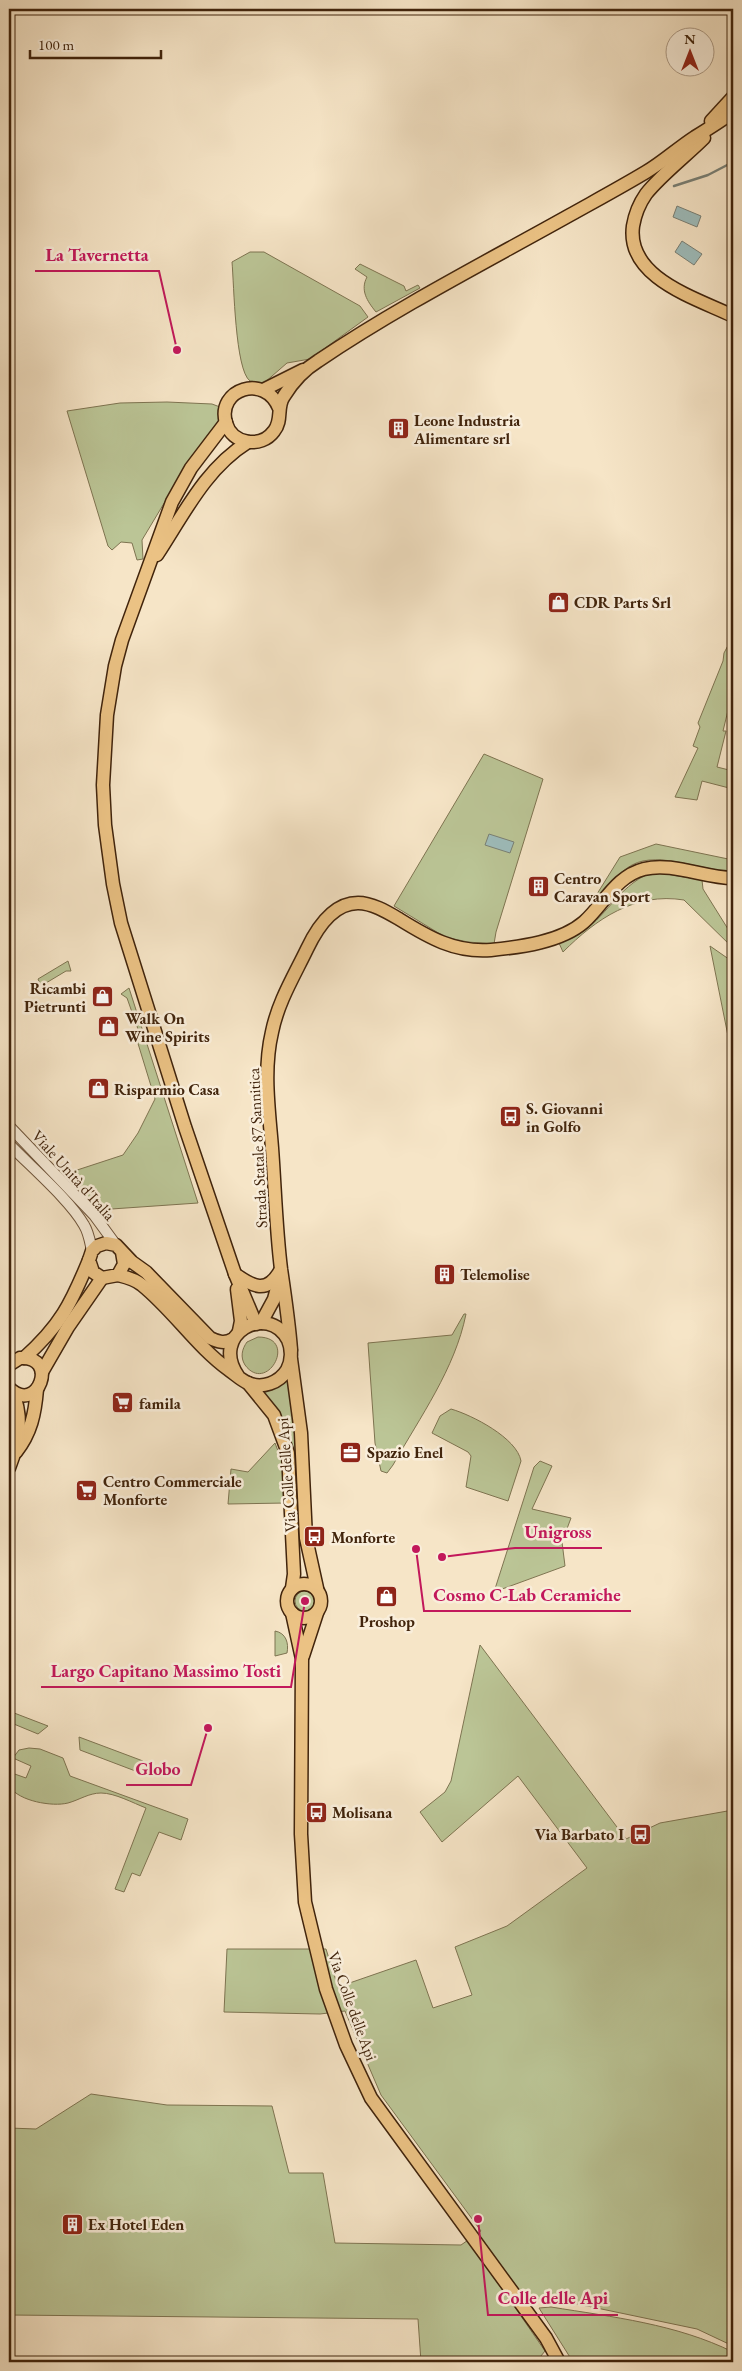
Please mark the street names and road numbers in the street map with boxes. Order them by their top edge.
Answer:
street label: Strada Statale 87 Sannitica [243,1067,272,1229]
street label: Viale Unità d'Italia [27,1126,120,1226]
street label: Via Colle delle Api [272,1417,301,1533]
street label: Via Colle delle Api [323,1949,382,2064]

